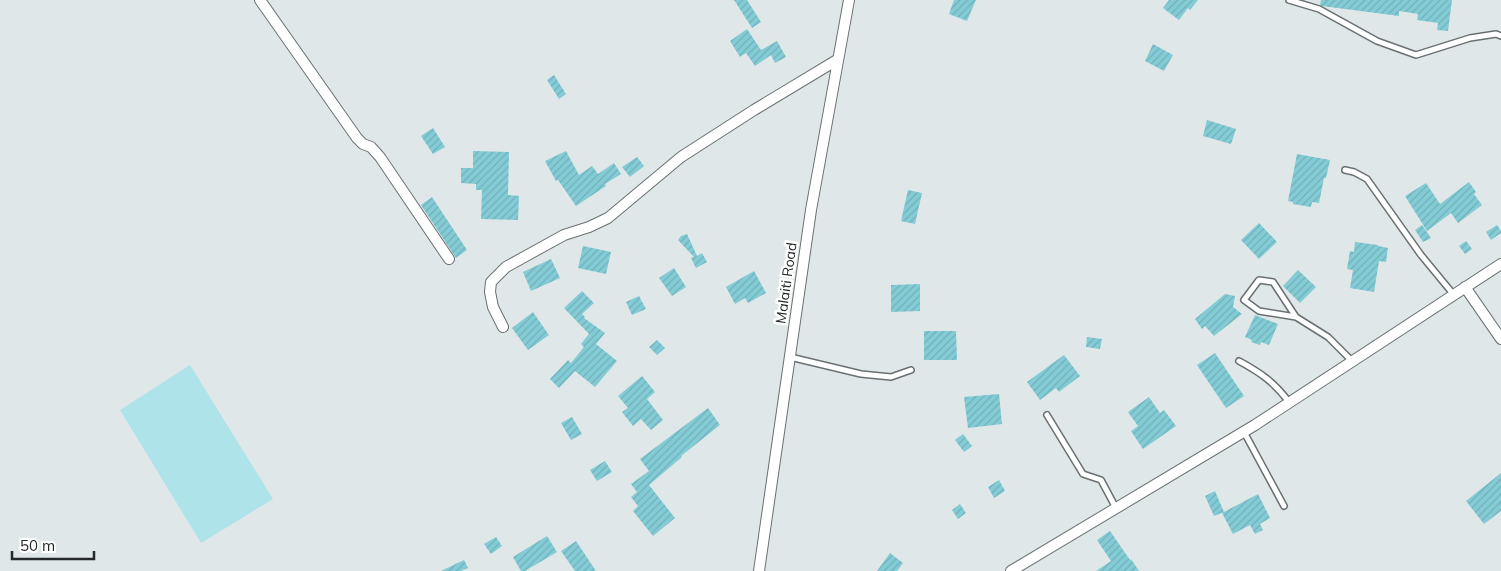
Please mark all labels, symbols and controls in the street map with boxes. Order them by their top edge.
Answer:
street label: Malaiti Road [771,241,801,325]
scale bar [12,528,95,560]
text: 50 m [20,536,55,555]

